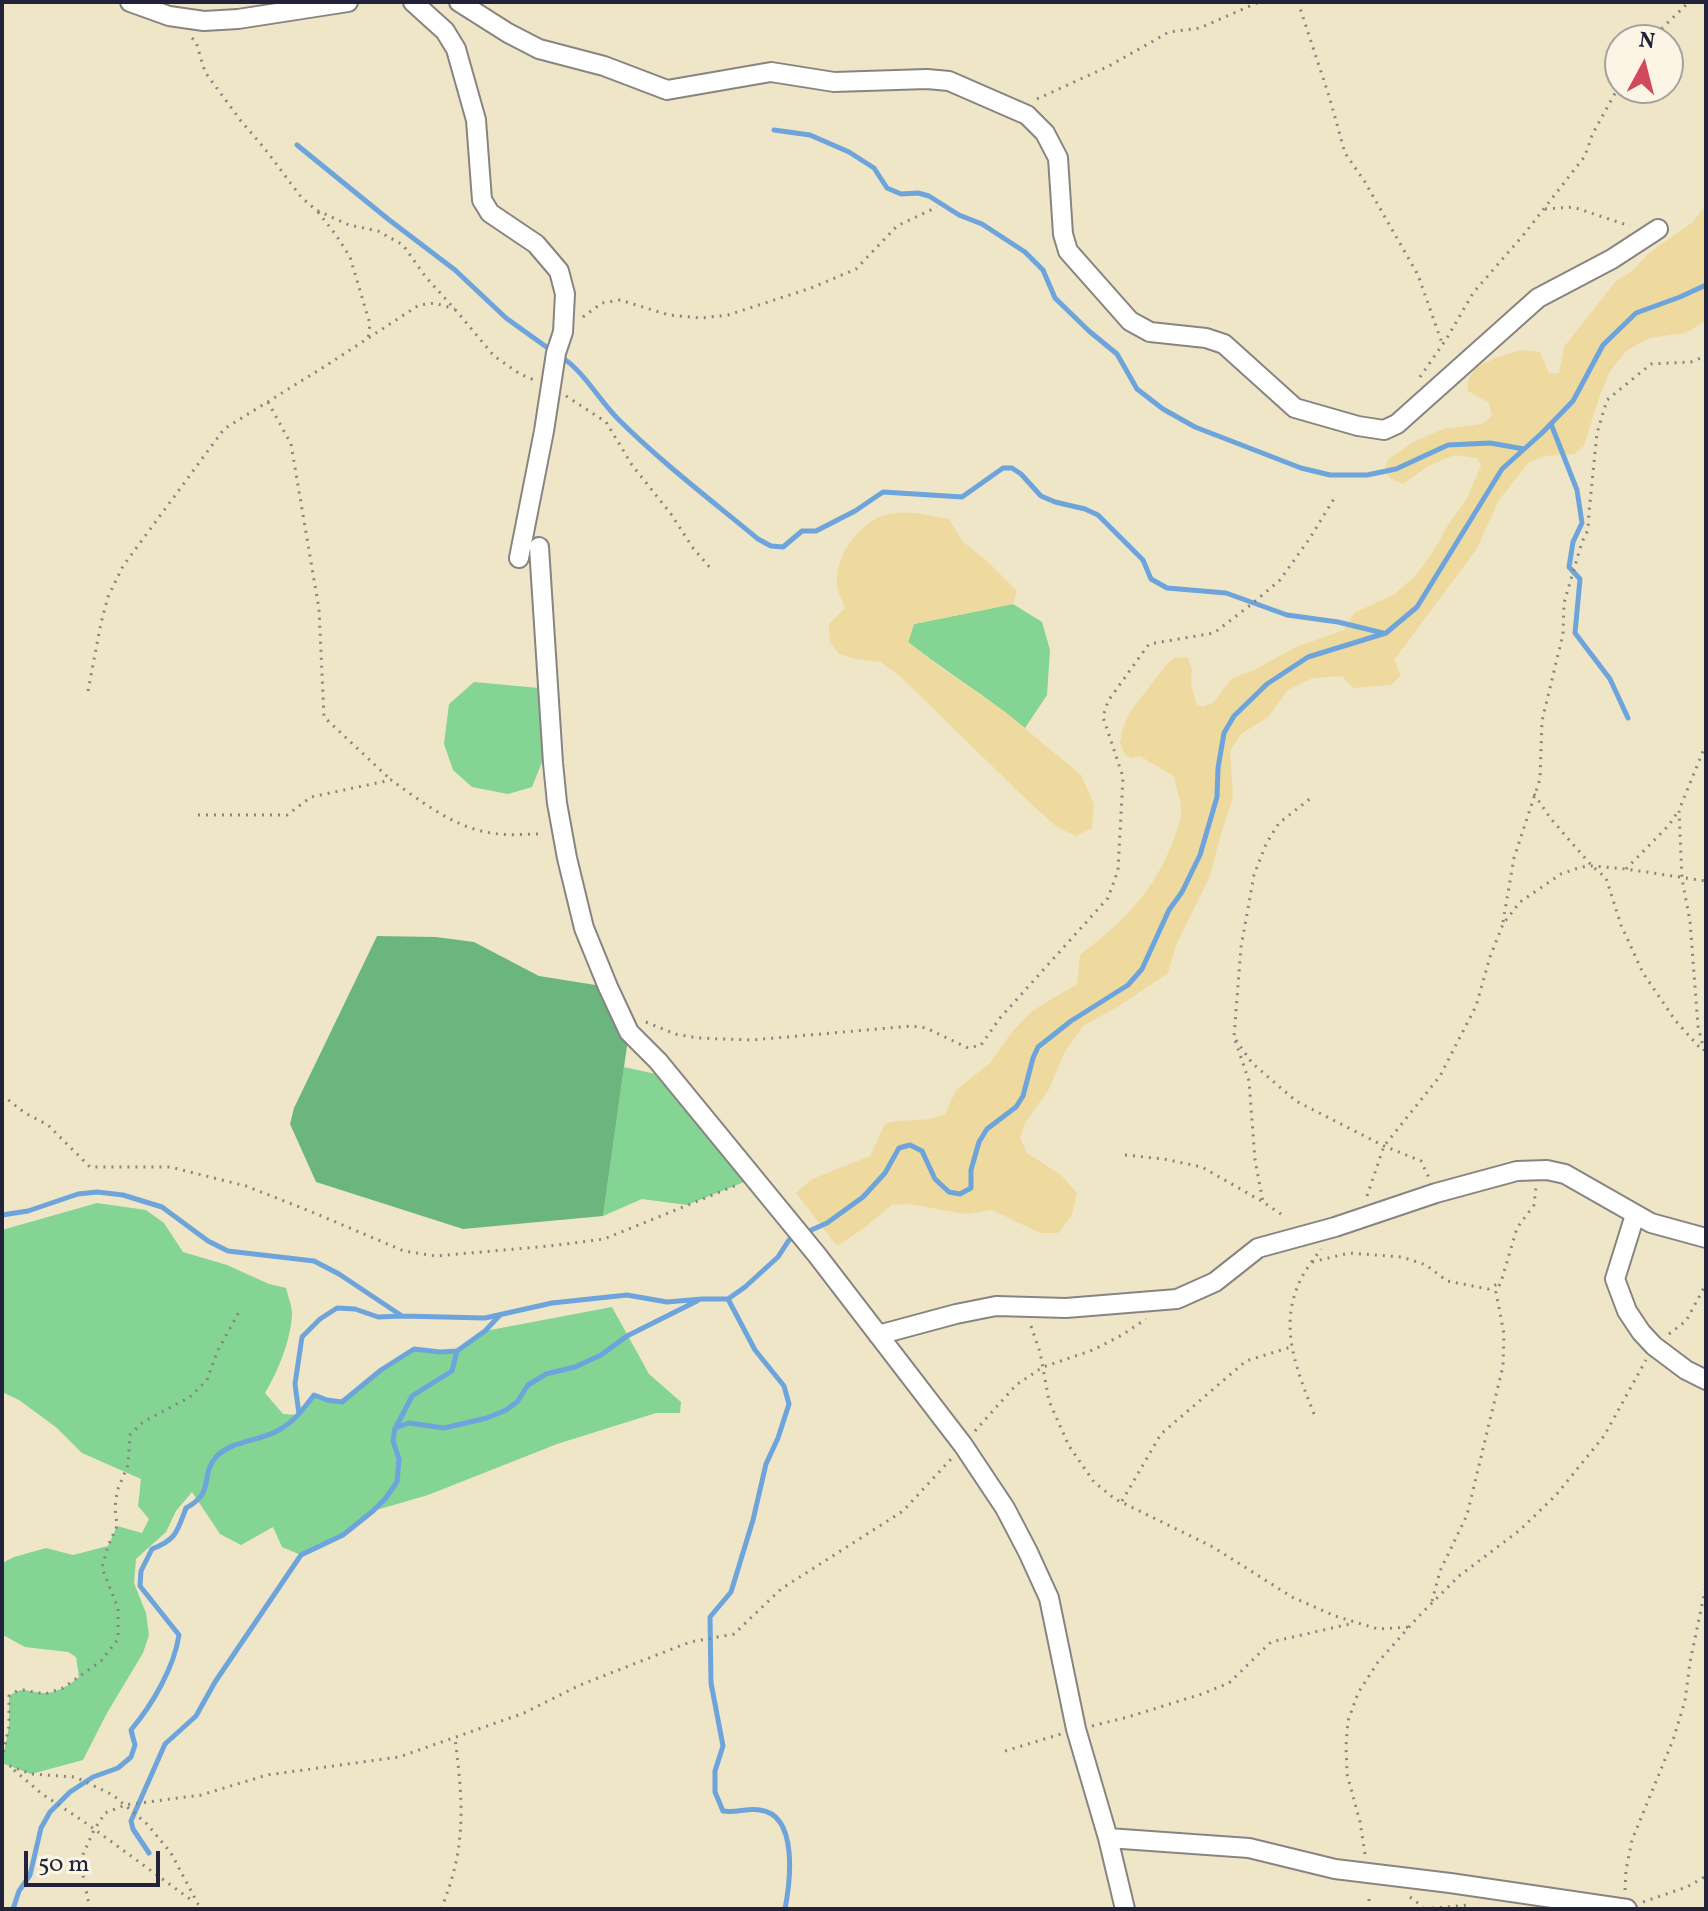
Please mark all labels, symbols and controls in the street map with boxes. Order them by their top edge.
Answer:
north arrow [1604,24,1684,104]
text: N [1637,25,1657,58]
scale bar [28,1835,164,1885]
text: 50 m [38,1848,90,1882]

